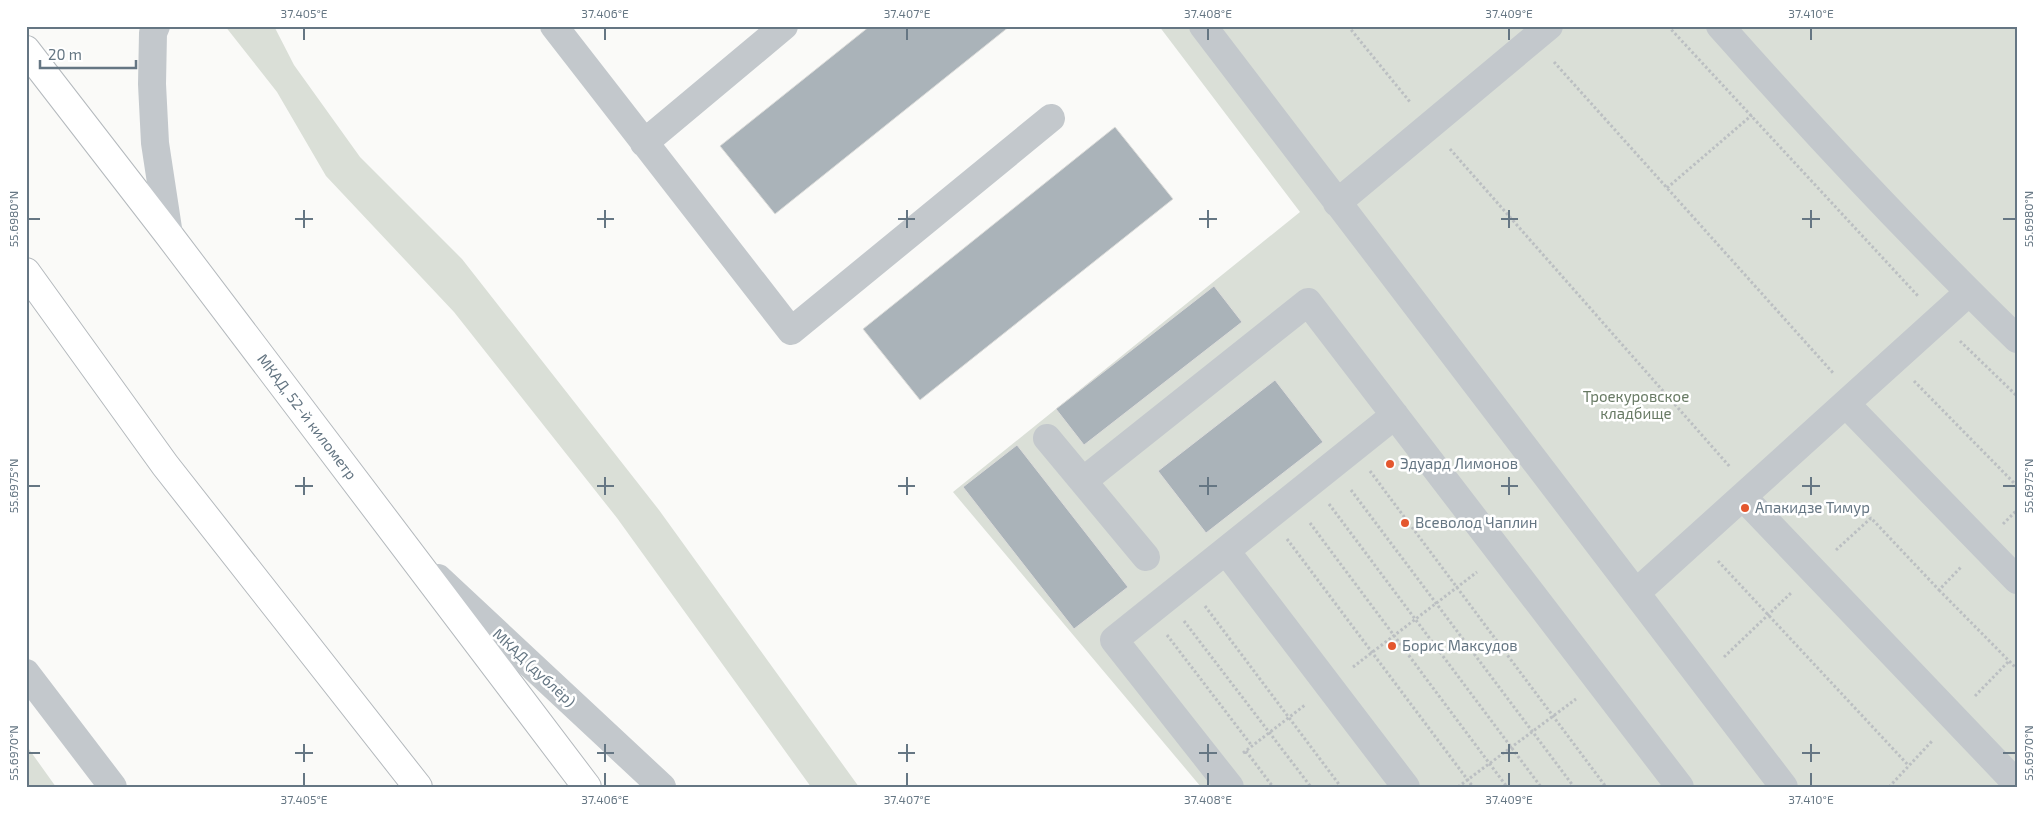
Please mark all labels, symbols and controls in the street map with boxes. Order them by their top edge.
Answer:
text: 37.405°E [280,6,328,20]
text: 37.406°E [581,6,629,20]
text: 37.407°E [884,6,931,20]
text: 37.408°E [1184,6,1232,20]
text: 37.409°E [1485,6,1533,20]
text: 37.410°E [1788,6,1834,20]
scale bar [40,38,136,70]
text: 20 m [48,45,82,63]
text: 55.6980°N [6,191,20,247]
text: 55.6980°N [2021,191,2035,247]
street label: МКАД, 52-й километр [254,350,361,483]
park label: Троекуровское кладбище [1583,387,1689,422]
place label: Эдуард Лимонов [1400,454,1518,473]
marker: Эдуард Лимонов [1384,458,1396,470]
text: 55.6975°N [6,459,20,513]
text: 55.6975°N [2021,459,2035,513]
place label: Апакидзе Тимур [1755,498,1870,517]
marker: Апакидзе Тимур [1739,502,1751,514]
place label: Всеволод Чаплин [1415,513,1538,531]
marker: Всеволод Чаплин [1399,517,1411,529]
street label: МКАД (дублёр) [489,624,580,711]
place label: Борис Максудов [1402,636,1518,655]
marker: Борис Максудов [1386,640,1398,652]
text: 55.6970°N [6,725,20,781]
text: 55.6970°N [2021,725,2035,781]
text: 37.405°E [280,792,328,806]
text: 37.406°E [581,792,629,806]
text: 37.407°E [884,792,931,806]
text: 37.408°E [1184,792,1232,806]
text: 37.409°E [1485,792,1533,806]
text: 37.410°E [1788,792,1834,806]

